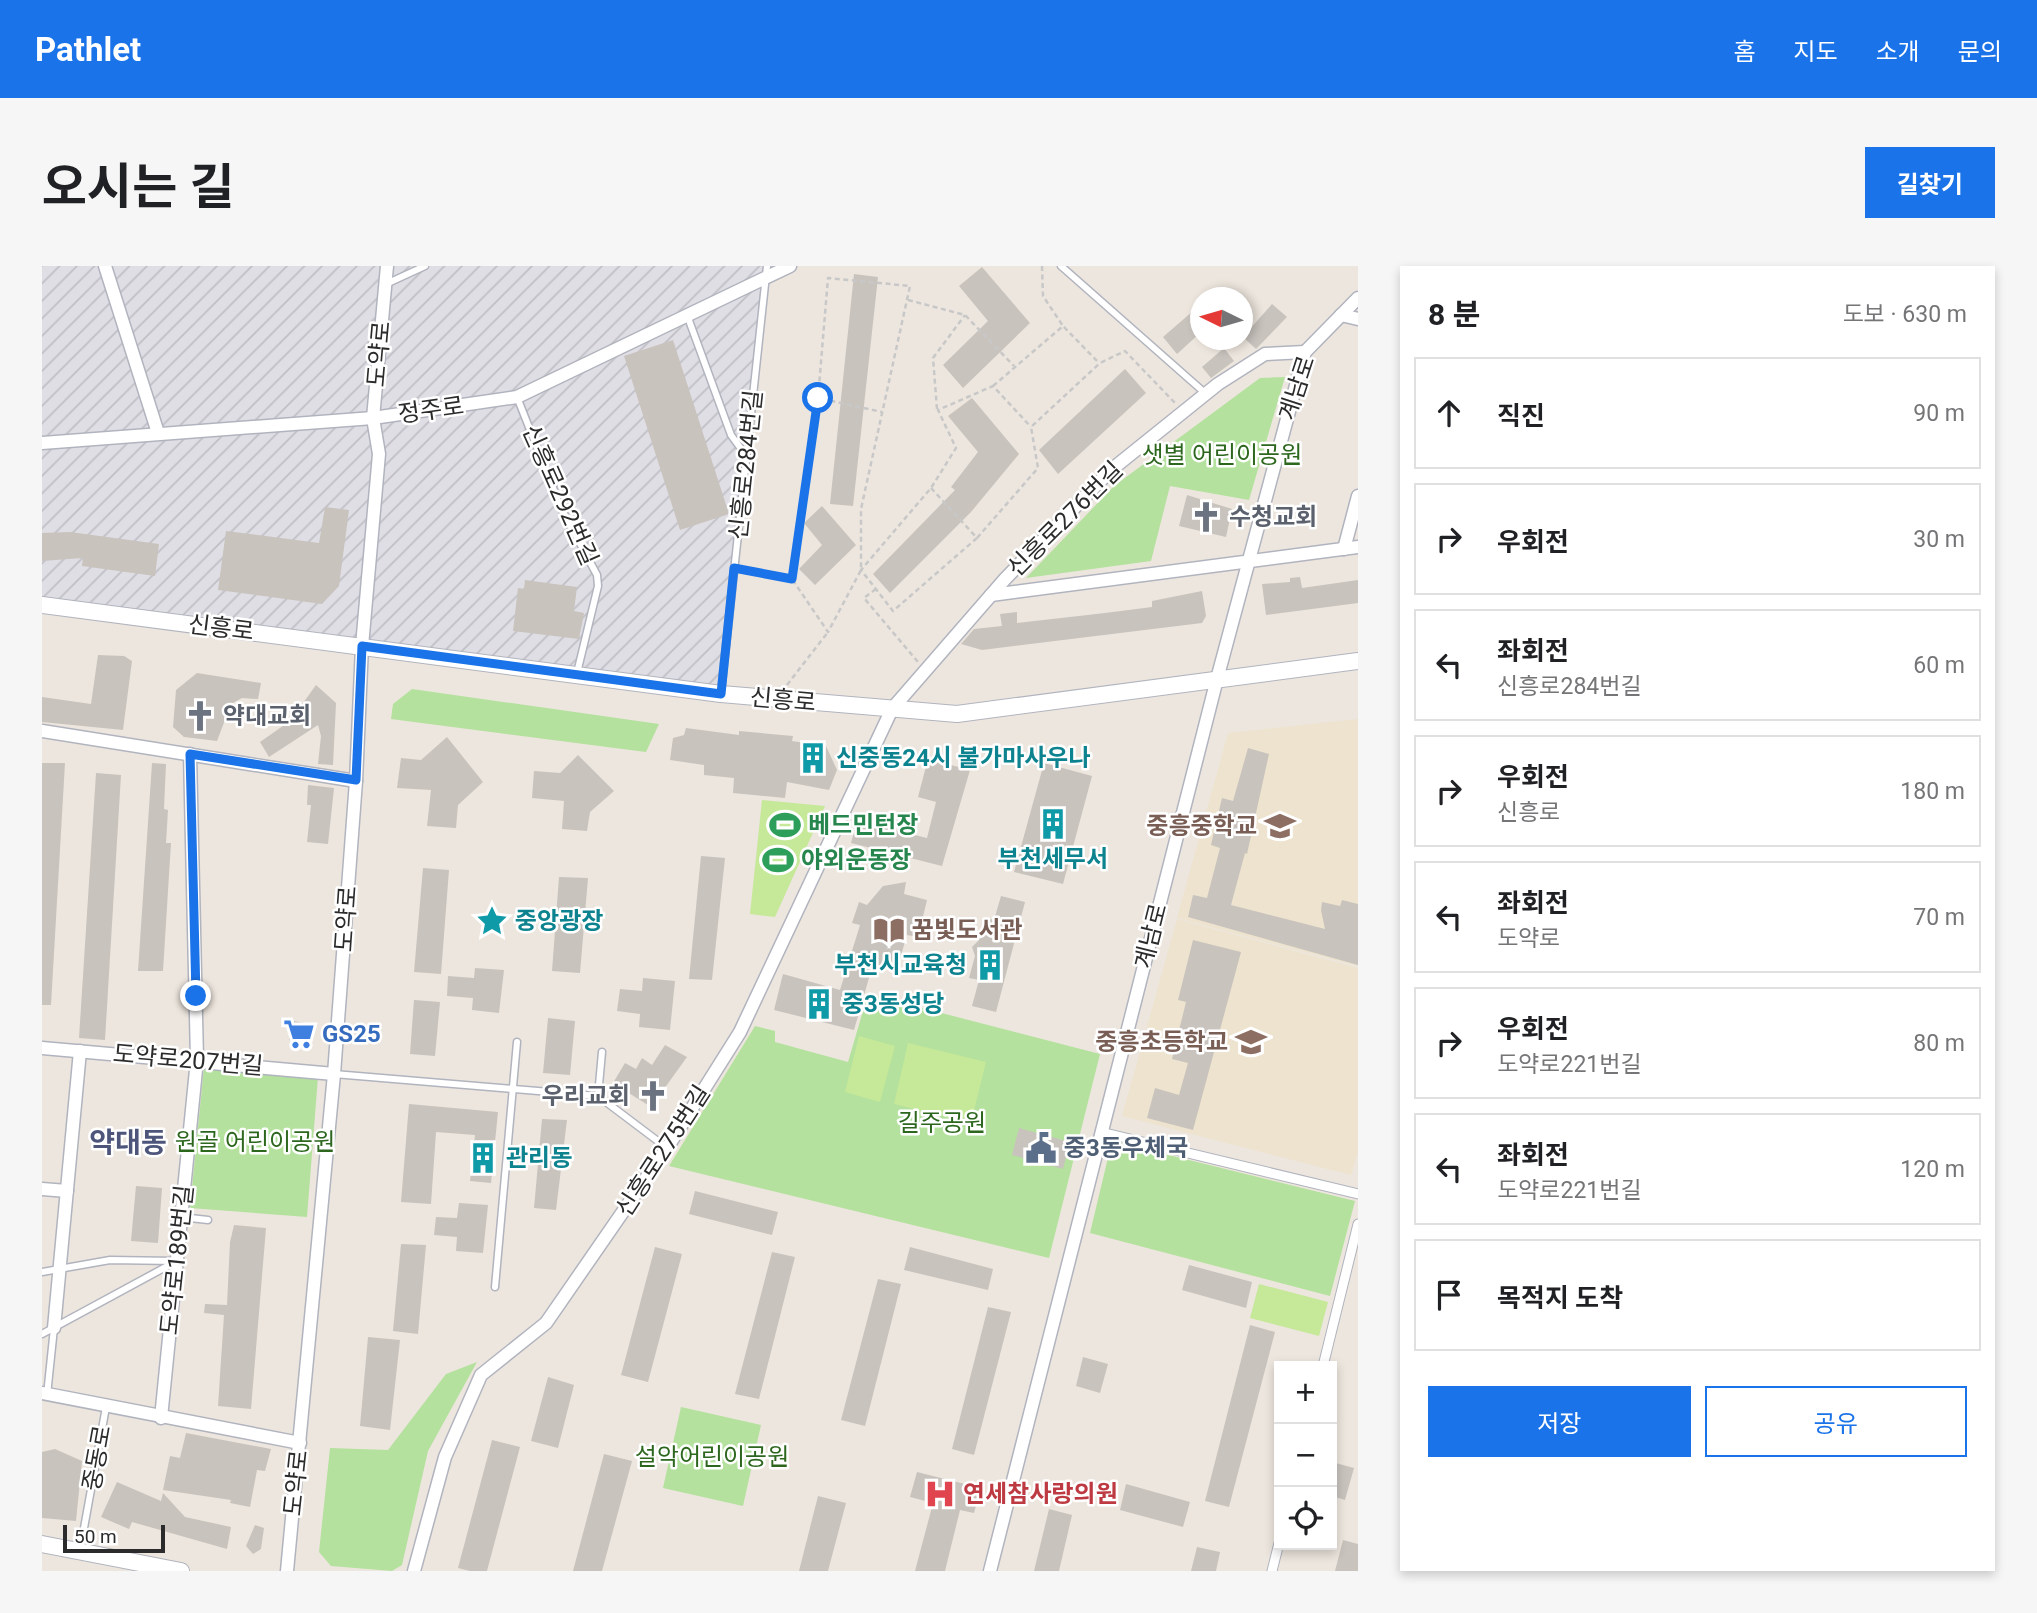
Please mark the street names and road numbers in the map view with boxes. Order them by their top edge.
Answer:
street label: 도약로 [362,320,396,388]
street label: 계남로 [1273,352,1321,424]
street label: 신흥로284번길 [724,389,768,541]
street label: 정주로 [396,392,466,428]
street label: 신흥로292번길 [517,420,603,570]
street label: 신흥로276번길 [1002,456,1128,582]
street label: 신흥로 [186,610,256,646]
street label: 신흥로 [749,683,817,717]
street label: 도약로 [330,885,362,953]
street label: 계남로 [1129,900,1173,972]
street label: 도약로207번길 [112,1039,264,1081]
street label: 신흥로275번길 [610,1080,716,1222]
street label: 도약로189번길 [155,1184,199,1336]
street label: 중동로 [77,1423,117,1493]
street label: 도약로 [279,1449,313,1517]

